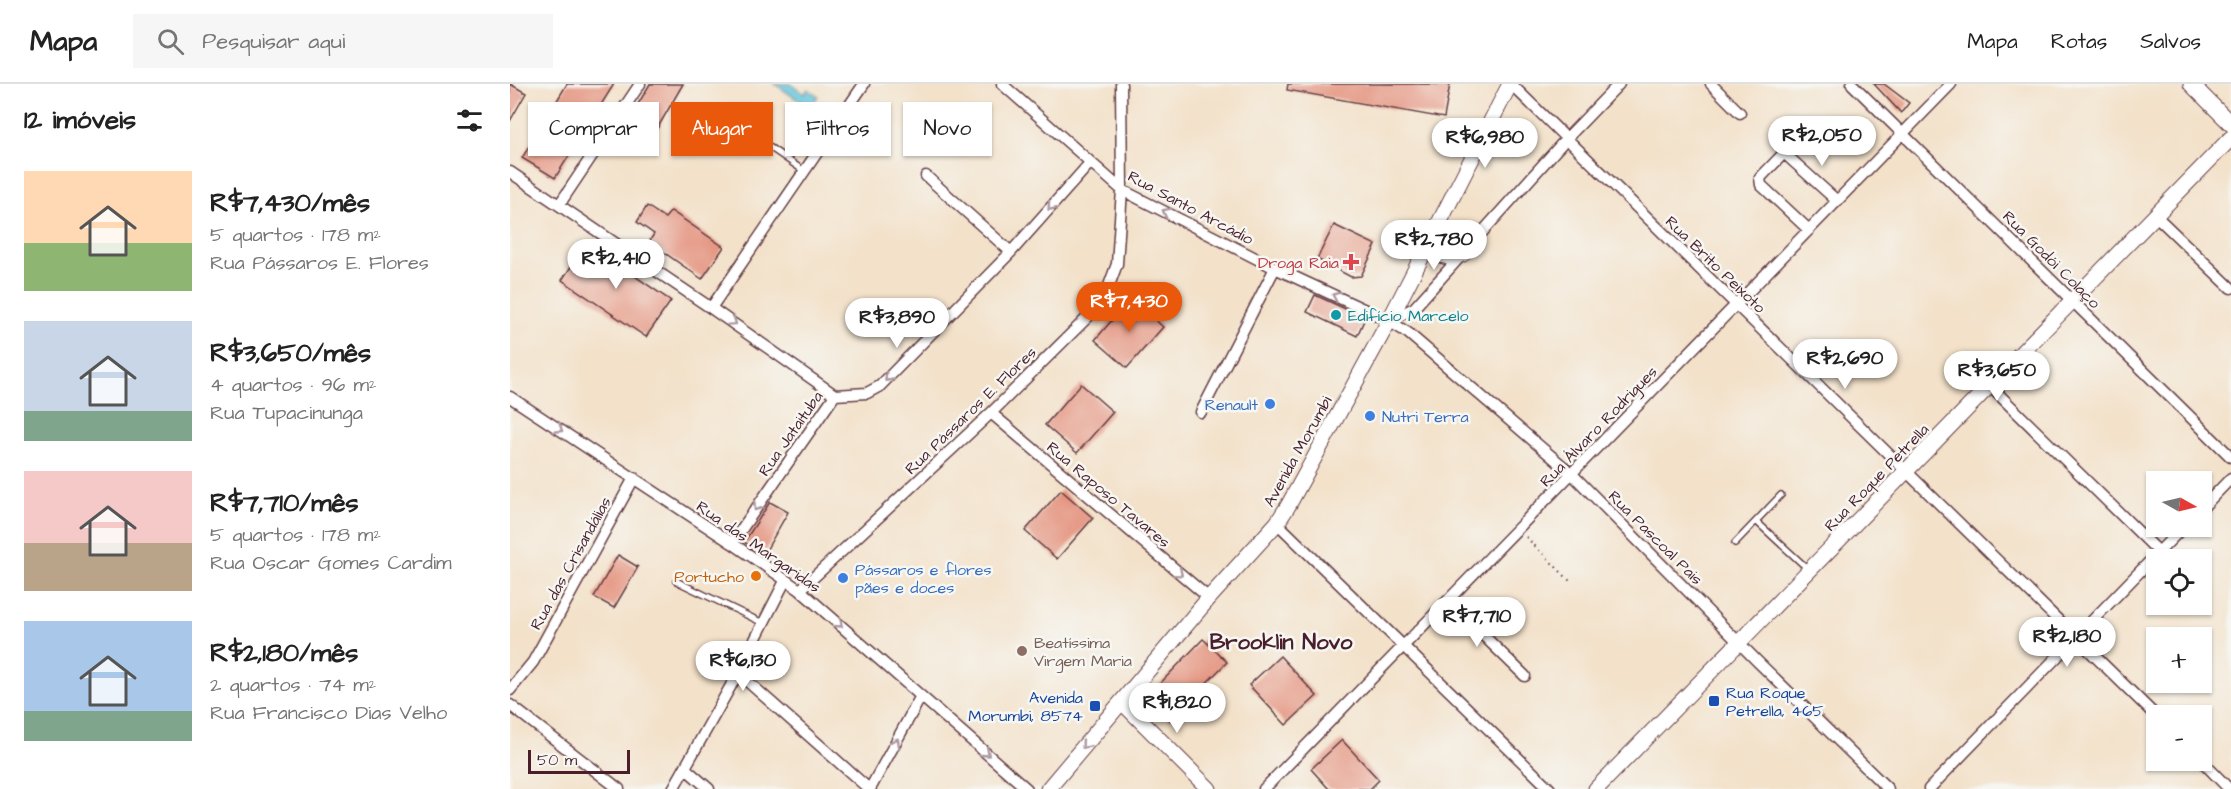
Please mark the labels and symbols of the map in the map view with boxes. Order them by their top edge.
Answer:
pin: R$2,050 [1767,116,1877,167]
pin: R$6,980 [1430,118,1540,169]
street label: Rua Santo Arcádio [1124,165,1257,250]
one-way arrow [1047,200,1058,211]
street label: Rua Godói Colaço [1997,206,2105,314]
one-way arrow [1162,208,1173,220]
street label: Rua Brito Peixoto [1660,211,1770,318]
pin: R$2,780 [1379,220,1489,271]
pin: R$2,410 [561,239,671,290]
place label: Droga Raia [1258,252,1339,275]
marker: Droga Raia [1344,255,1358,269]
pin: R$7,430 [1074,282,1184,333]
one-way arrow [1332,292,1343,304]
pin: R$3,890 [842,298,952,349]
place label: Edifício Marcelo [1348,305,1468,327]
marker: Edifício Marcelo [1329,308,1343,322]
one-way arrow [726,315,737,326]
pin: R$2,690 [1790,339,1900,390]
street label: Rua Pássaros E. Flores [900,342,1041,479]
pin: R$3,650 [1942,351,2052,402]
street label: Rua Álvaro Rodrigues [1535,361,1663,493]
one-way arrow [884,371,895,382]
street label: Rua Jataituba [753,387,828,481]
street label: Avenida Morumbi [1258,392,1338,511]
place label: Renault [1205,394,1259,416]
marker: Renault [1263,397,1277,411]
place label: Nutri Terra [1382,406,1469,428]
marker: Nutri Terra [1363,409,1377,423]
street label: Rua Roque Petrella [1820,419,1934,536]
one-way arrow [552,422,563,433]
street label: Rua Raposo Tavares [1042,437,1175,553]
north arrow [2146,471,2212,537]
street label: Rua Pascoal Pais [1603,486,1707,590]
street label: Rua das Crisandálias [525,493,617,634]
street label: Rua das Margaridas [691,496,825,599]
one-way arrow [753,501,764,512]
place label: Pássaros e flores pães e doces [855,559,991,599]
place label: Portucho [674,566,744,588]
one-way arrow [1172,566,1183,577]
marker: Portucho [749,569,763,583]
marker: Pássaros e flores pães e doces [836,571,850,585]
pin: R$7,710 [1422,597,1532,648]
one-way arrow [832,617,843,628]
pin: R$2,180 [2012,617,2122,668]
district label: Brooklin Novo [1210,627,1353,658]
place label: Beatíssima Virgem Maria [1034,632,1132,673]
pin: R$6,130 [688,641,798,692]
marker: Beatíssima Virgem Maria [1015,644,1029,658]
place label: Rua Roque Petrella, 465 [1726,682,1824,722]
pin: R$1,820 [1122,683,1232,734]
place label: Avenida Morumbi, 8574 [968,687,1083,727]
marker: Rua Roque Petrella, 465 [1707,694,1721,708]
marker: Avenida Morumbi, 8574 [1088,699,1102,713]
one-way arrow [889,738,900,749]
one-way arrow [1081,738,1092,749]
one-way arrow [979,746,990,757]
scale bar [528,747,630,774]

